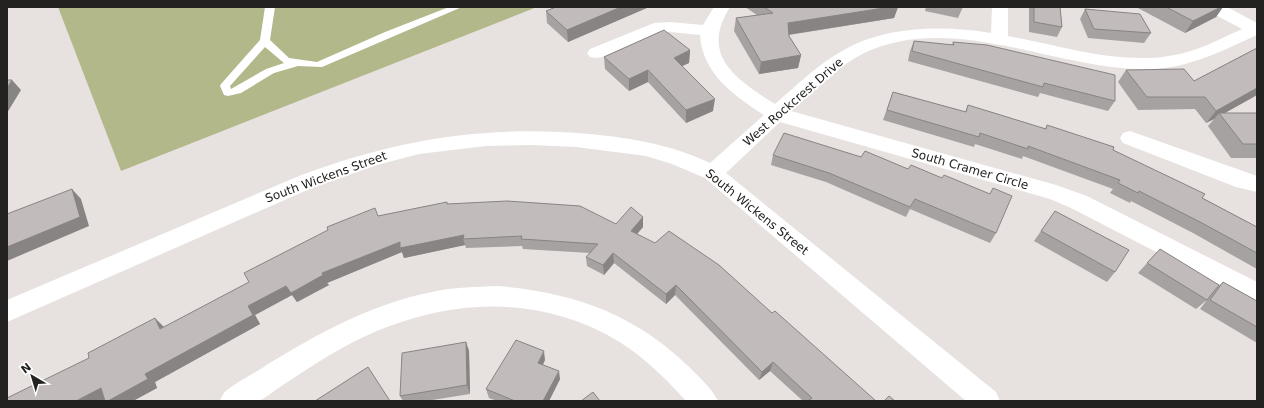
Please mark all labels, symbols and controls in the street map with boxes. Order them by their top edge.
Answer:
street label: West Rockcrest Drive [740,55,846,149]
street label: South Cramer Circle [910,146,1030,192]
street label: South Wickens Street [263,148,389,206]
street label: South Wickens Street [703,166,811,258]
north arrow [12,356,52,396]
text: N [19,361,34,376]

